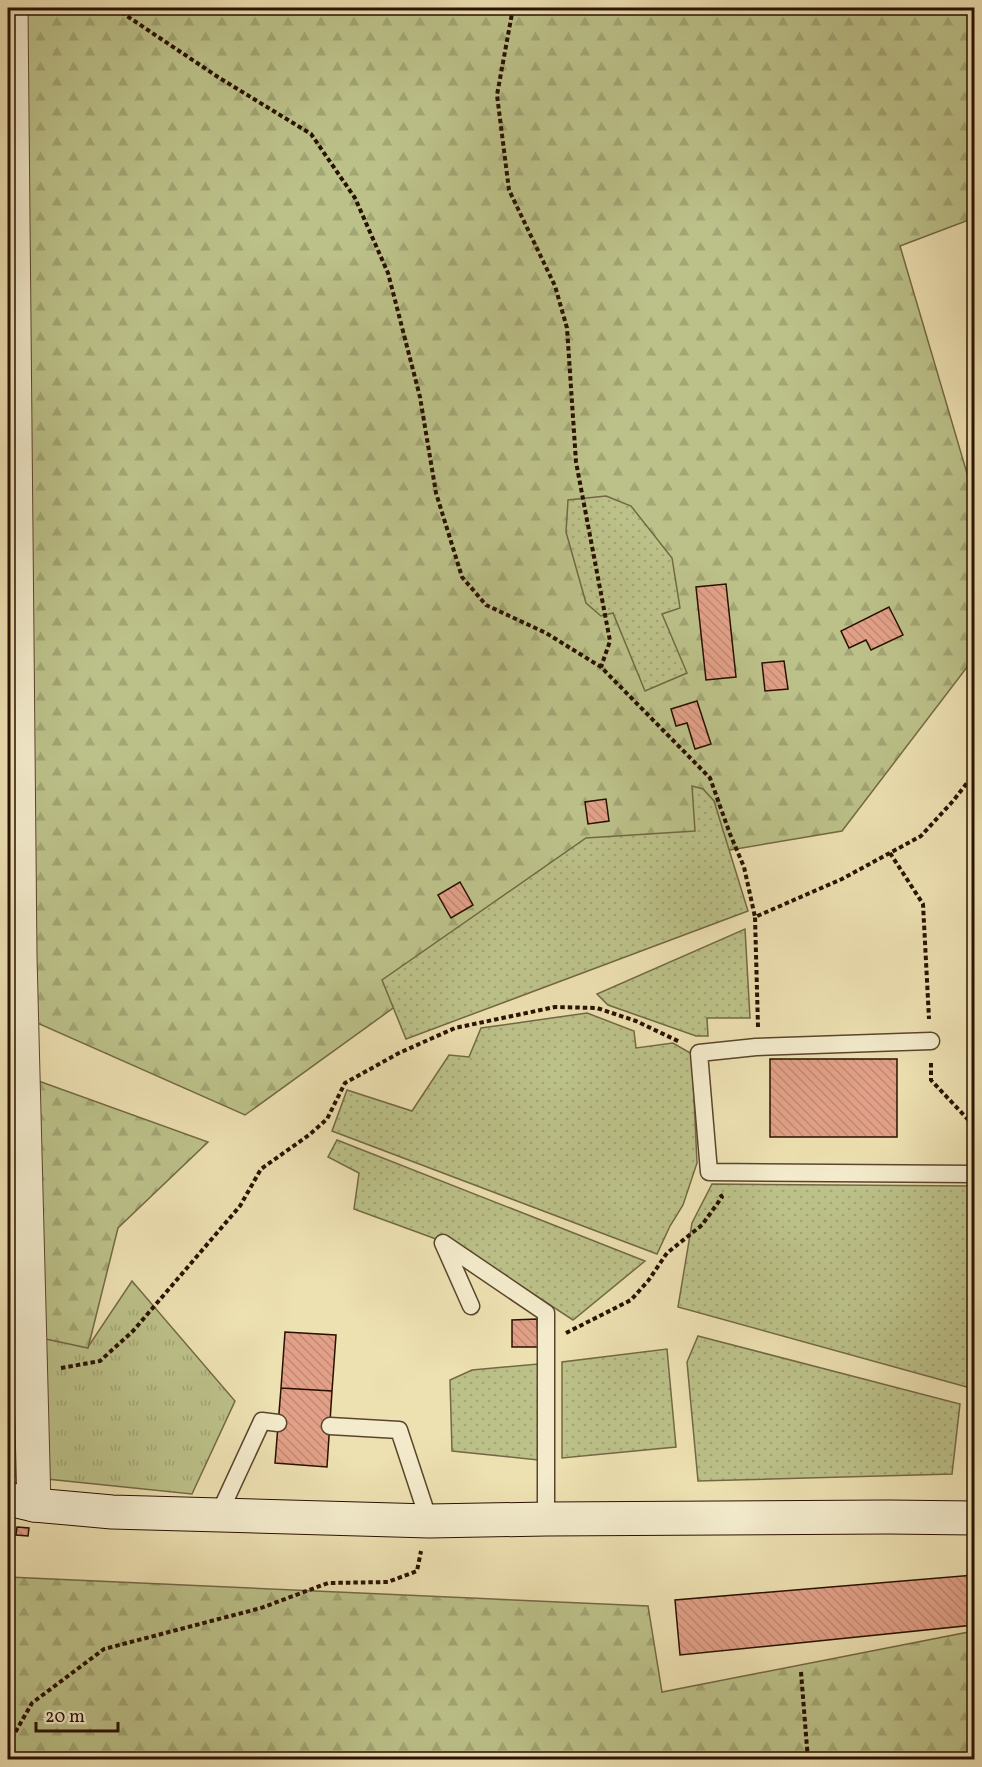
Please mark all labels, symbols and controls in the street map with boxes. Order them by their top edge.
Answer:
scale bar [36,1695,118,1733]
text: 20 m [45,1705,85,1730]

